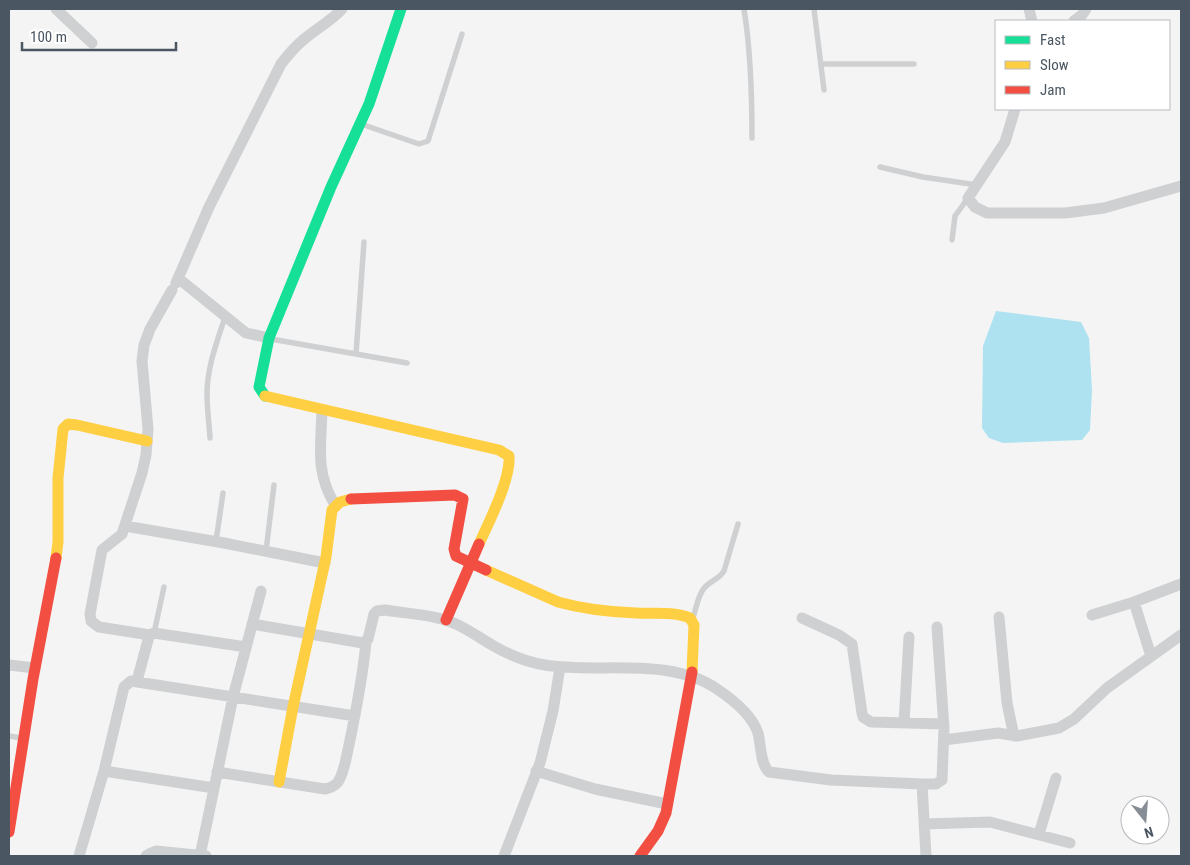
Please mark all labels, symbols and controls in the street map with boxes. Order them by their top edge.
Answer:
scale bar [22,20,176,52]
legend [995,20,1170,110]
text: 100 m [30,28,67,46]
text: Fast [1040,31,1065,49]
text: Slow [1040,56,1069,74]
text: Jam [1040,81,1066,99]
north arrow [1120,795,1170,845]
text: N [1142,824,1155,841]

